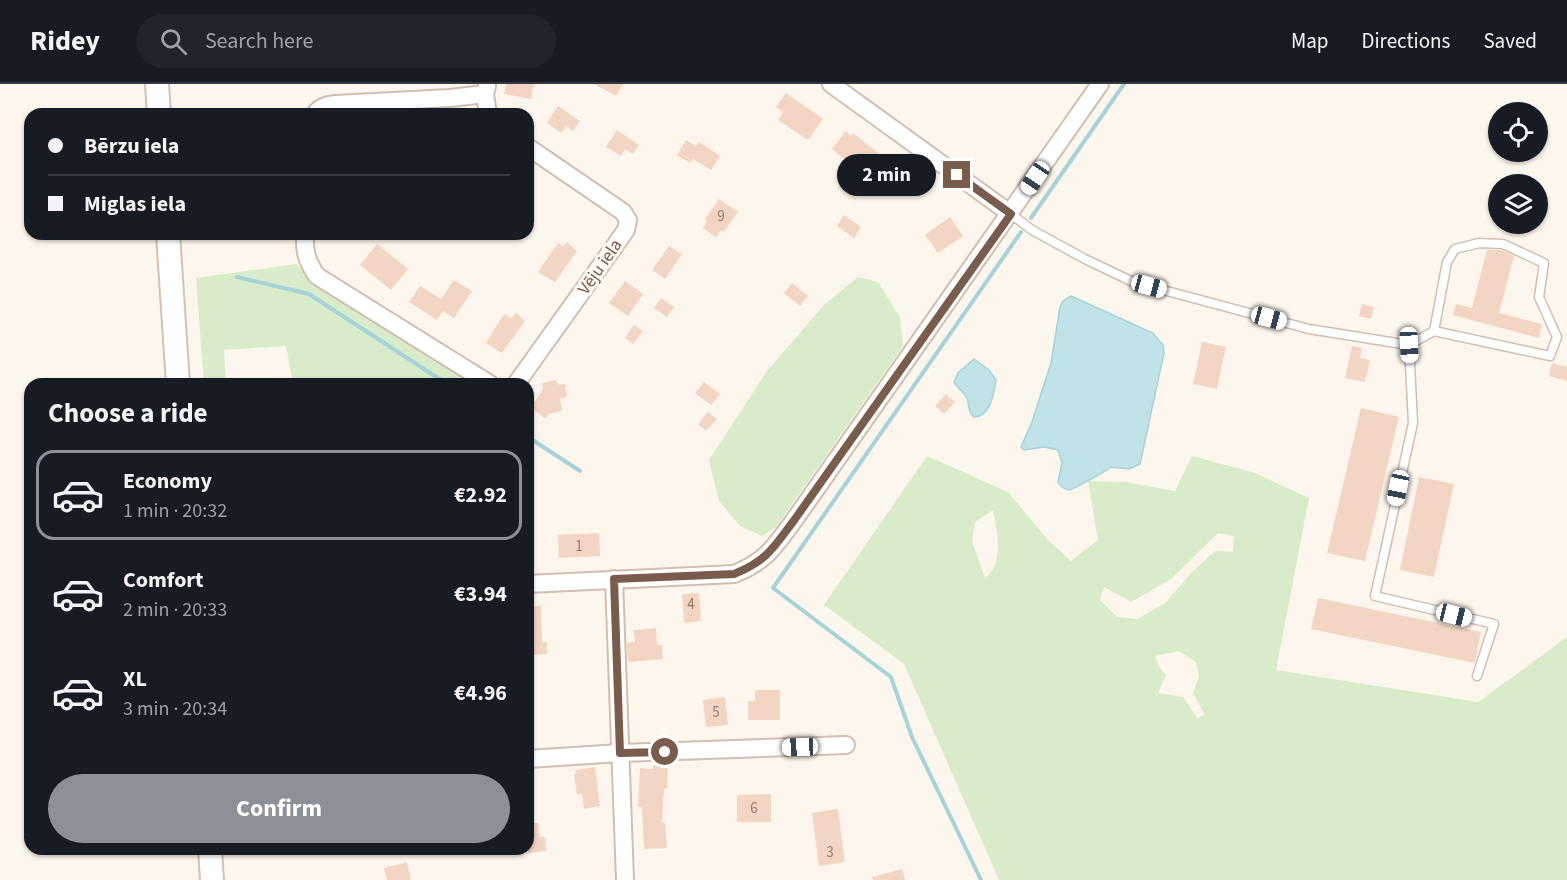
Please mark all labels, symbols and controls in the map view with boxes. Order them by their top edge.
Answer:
search box [136,14,556,68]
text: Ridey [30,21,100,61]
icon: search [157,25,190,58]
text: Search here [205,25,313,57]
text: Map [1291,26,1329,56]
text: Directions [1362,26,1450,56]
text: Saved [1483,26,1537,56]
map controls [1488,102,1548,234]
button: locate [1488,102,1548,162]
text: Bērzu iela [84,130,179,162]
callout: 2 min [837,154,936,196]
car [1017,158,1053,198]
text: 2 min [862,161,911,189]
route end [943,161,970,188]
button: layers [1488,174,1548,234]
text: Miglas iela [84,188,186,220]
house number: 9 [717,206,725,227]
street label: Vēju iela [572,234,628,300]
car [1129,273,1169,299]
car [1249,305,1289,331]
car [1399,327,1419,363]
text: Choose a ride [48,394,208,433]
text: Economy [123,465,212,497]
icon: car [51,468,105,522]
car [1385,469,1411,507]
text: €2.92 [454,479,507,511]
text: 1 min · 20:32 [123,497,227,525]
house number: 1 [575,536,583,557]
text: Comfort [123,564,204,596]
icon: car [51,567,105,621]
text: €3.94 [454,578,507,610]
house number: 4 [687,594,695,615]
text: 2 min · 20:33 [123,596,227,624]
car [1434,602,1474,628]
text: XL [123,663,147,695]
icon: car [51,666,105,720]
text: €4.96 [454,677,507,709]
text: 3 min · 20:34 [123,695,227,723]
house number: 5 [712,702,720,723]
car [782,737,818,757]
route start [651,738,678,765]
button: Confirm [48,774,510,843]
house number: 6 [750,798,758,819]
house number: 3 [826,842,834,863]

